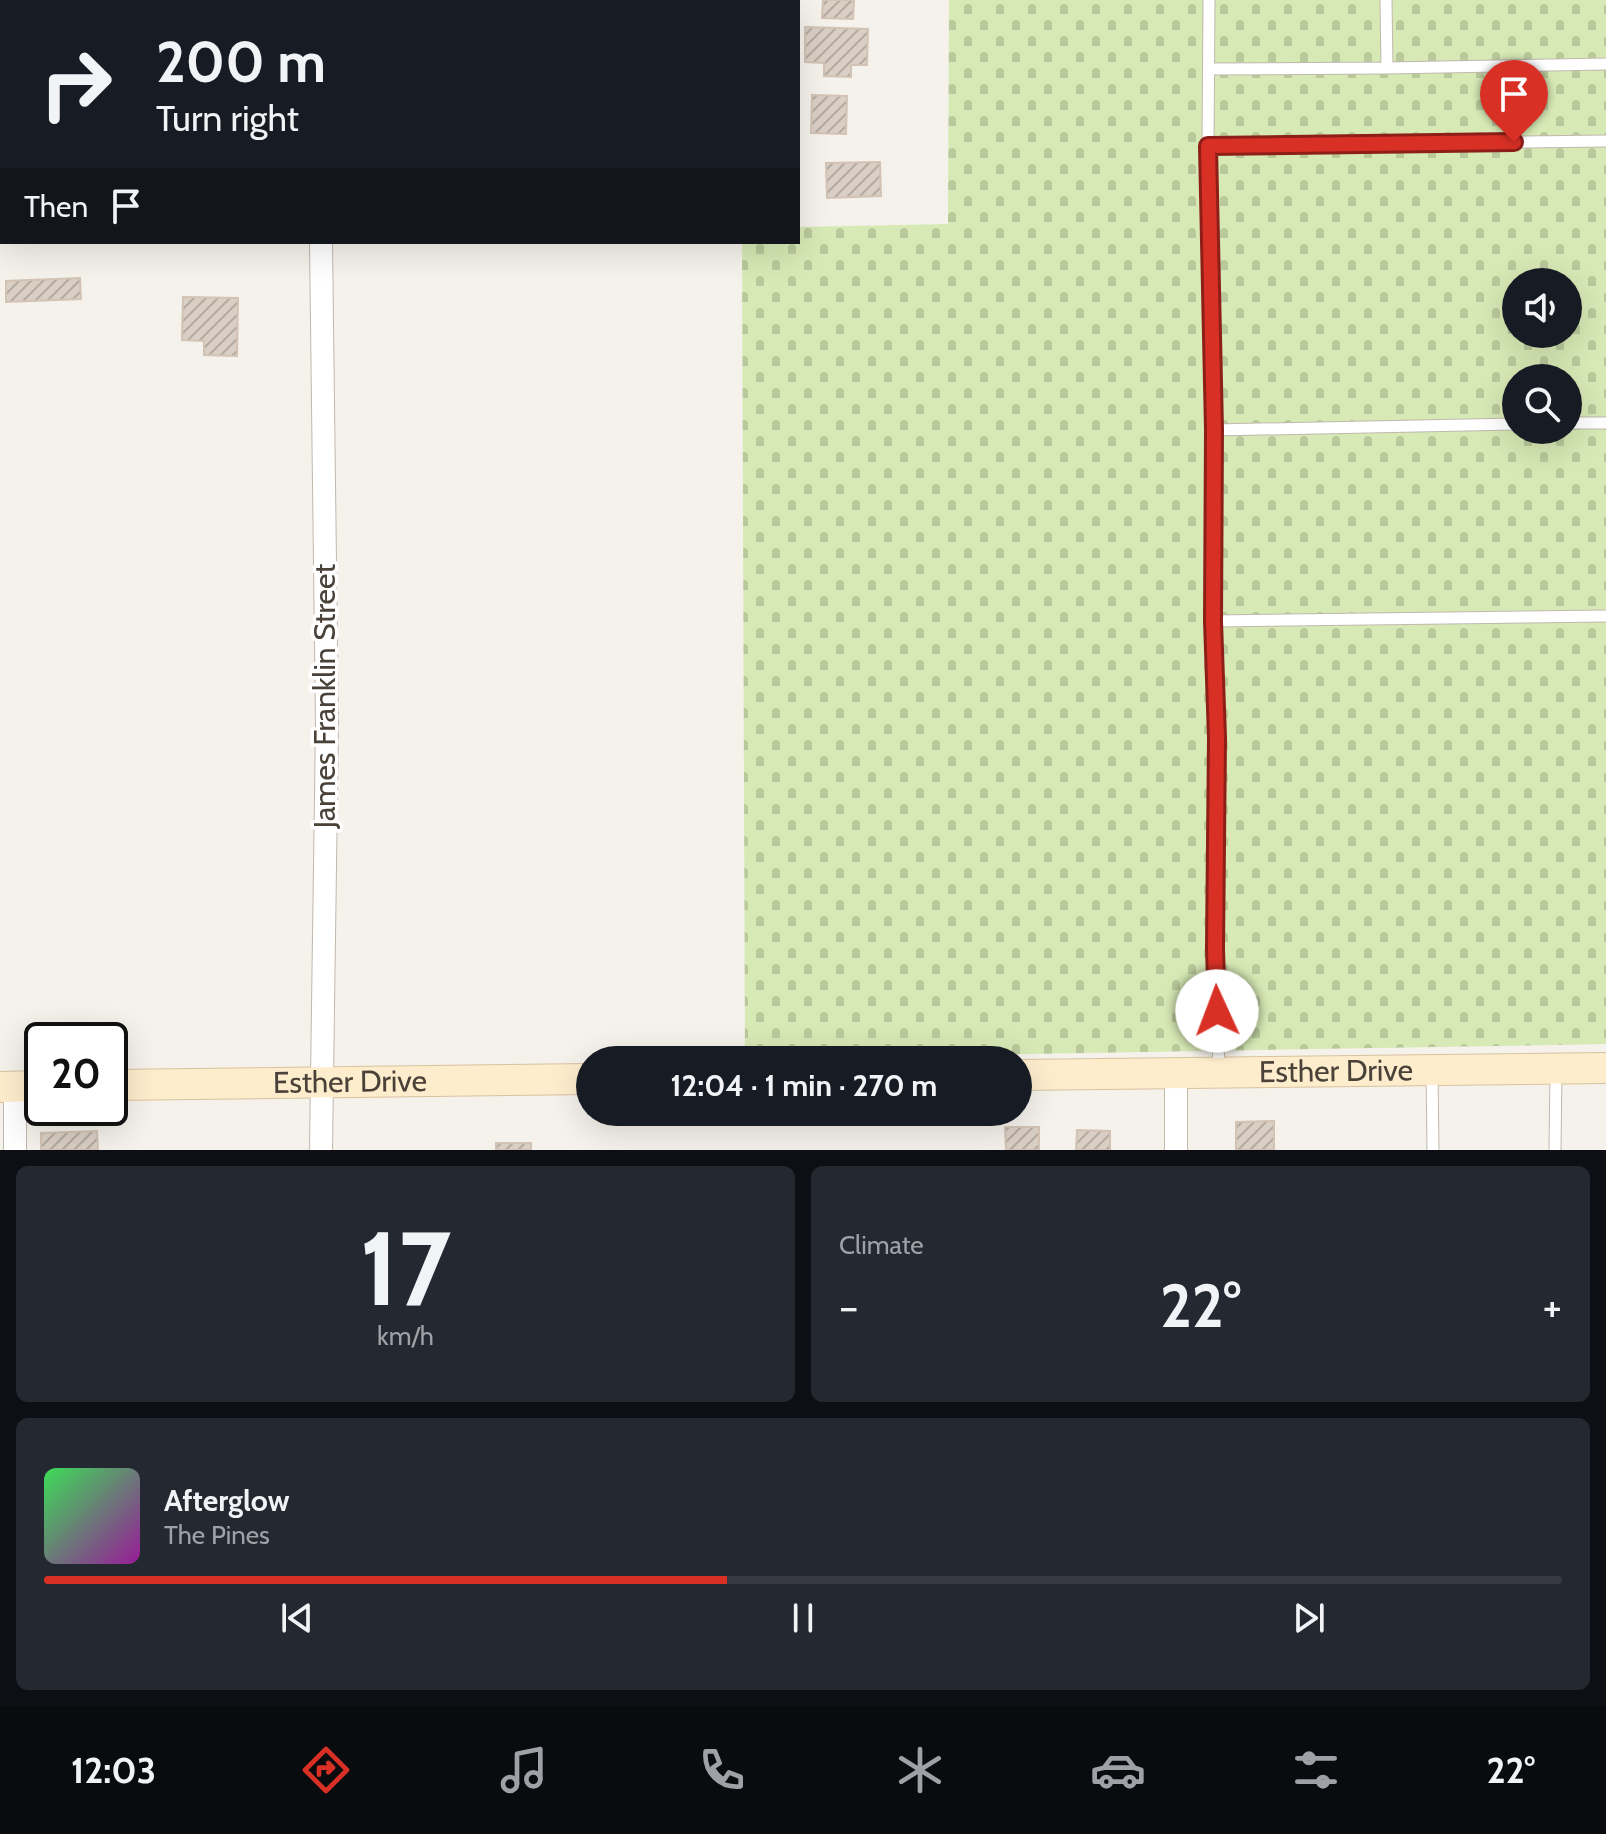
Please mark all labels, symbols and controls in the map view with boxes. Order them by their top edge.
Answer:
text: 200 m [156,28,326,96]
icon: right [24,32,128,136]
pin [1480,60,1548,142]
icon: arrive [1492,72,1536,116]
text: Turn right [156,96,299,140]
icon: arrive [104,184,148,228]
text: Then [24,188,88,225]
map controls [1502,268,1582,444]
button: sound [1502,268,1582,348]
button: search [1502,364,1582,444]
street label: James Franklin Street [306,564,343,829]
position arrow [1175,969,1259,1053]
speed limit sign: 20 [24,1022,128,1126]
street label: Esther Drive [1259,1051,1413,1090]
street label: Esther Drive [273,1062,427,1101]
text: 12:04 · 1 min · 270 m [671,1067,937,1104]
text: 17 [360,1205,451,1331]
text: Climate [839,1229,924,1261]
text: 22° [1160,1269,1241,1342]
text: − [839,1280,858,1333]
text: + [1543,1280,1562,1333]
text: km/h [377,1320,434,1352]
text: Afterglow [164,1482,290,1519]
text: The Pines [164,1519,270,1551]
icon: previous [275,1596,319,1640]
icon: pause [781,1596,825,1640]
icon: next [1287,1596,1331,1640]
icon: directions [298,1742,354,1798]
icon: music [496,1742,552,1798]
icon: phone [694,1742,750,1798]
icon: climate [892,1742,948,1798]
icon: car [1090,1742,1146,1798]
icon: filters [1288,1742,1344,1798]
text: 12:03 [71,1748,156,1792]
text: 22° [1486,1748,1535,1792]

